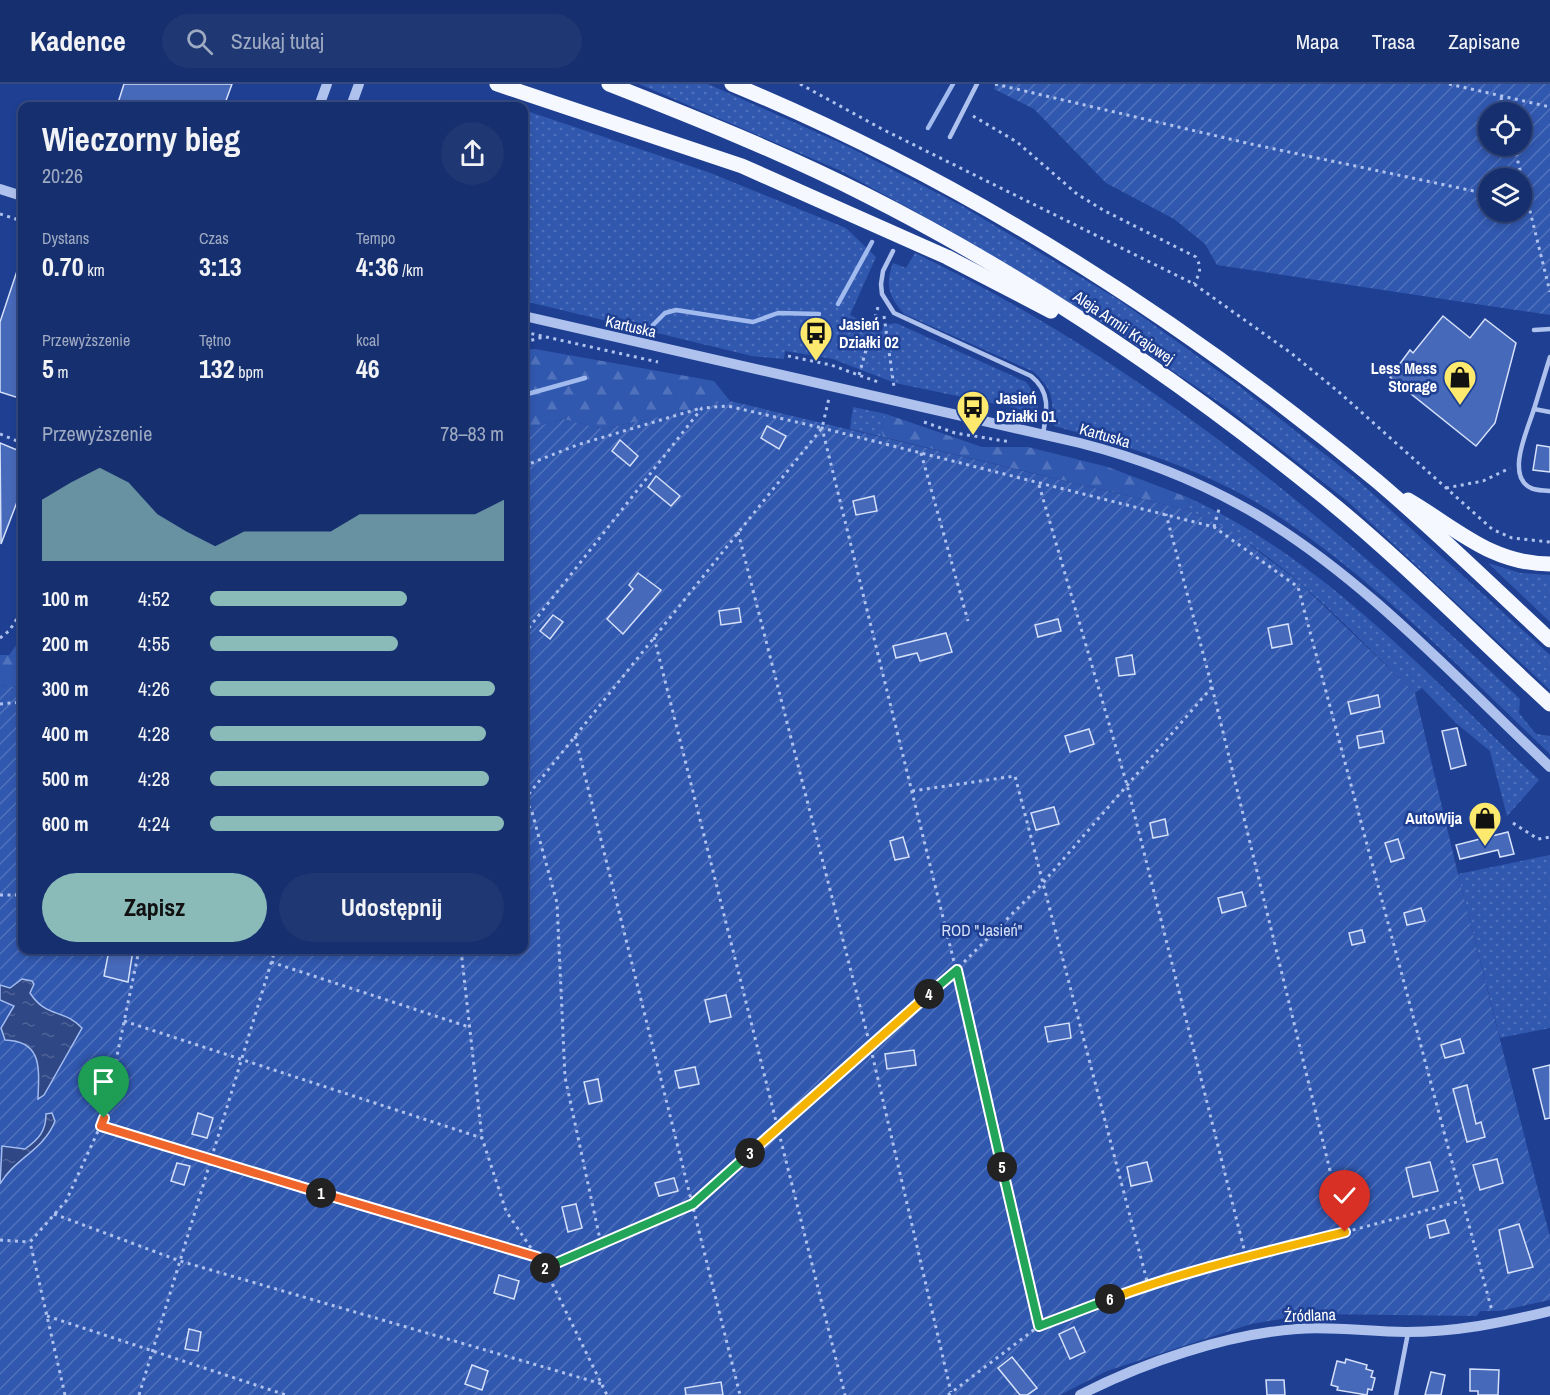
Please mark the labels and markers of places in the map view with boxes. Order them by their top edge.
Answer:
place label: Jasień Działki 02 [839,313,899,353]
bus stop icon: Jasień Działki 02 [798,315,834,362]
place label: Less Mess Storage [1371,357,1437,397]
shop icon: Less Mess Storage [1442,359,1478,406]
place label: Jasień Działki 01 [996,387,1057,427]
bus stop icon: Jasień Działki 01 [955,389,991,436]
shop icon: AutoWija [1467,800,1503,847]
place label: AutoWija [1405,807,1463,829]
pin: 4 [914,979,944,1009]
pin [78,1056,129,1118]
pin: 3 [735,1138,765,1168]
pin: 5 [987,1152,1017,1182]
pin [1319,1170,1370,1232]
pin: 1 [306,1178,336,1208]
pin: 2 [530,1253,560,1283]
pin: 6 [1095,1284,1125,1314]

